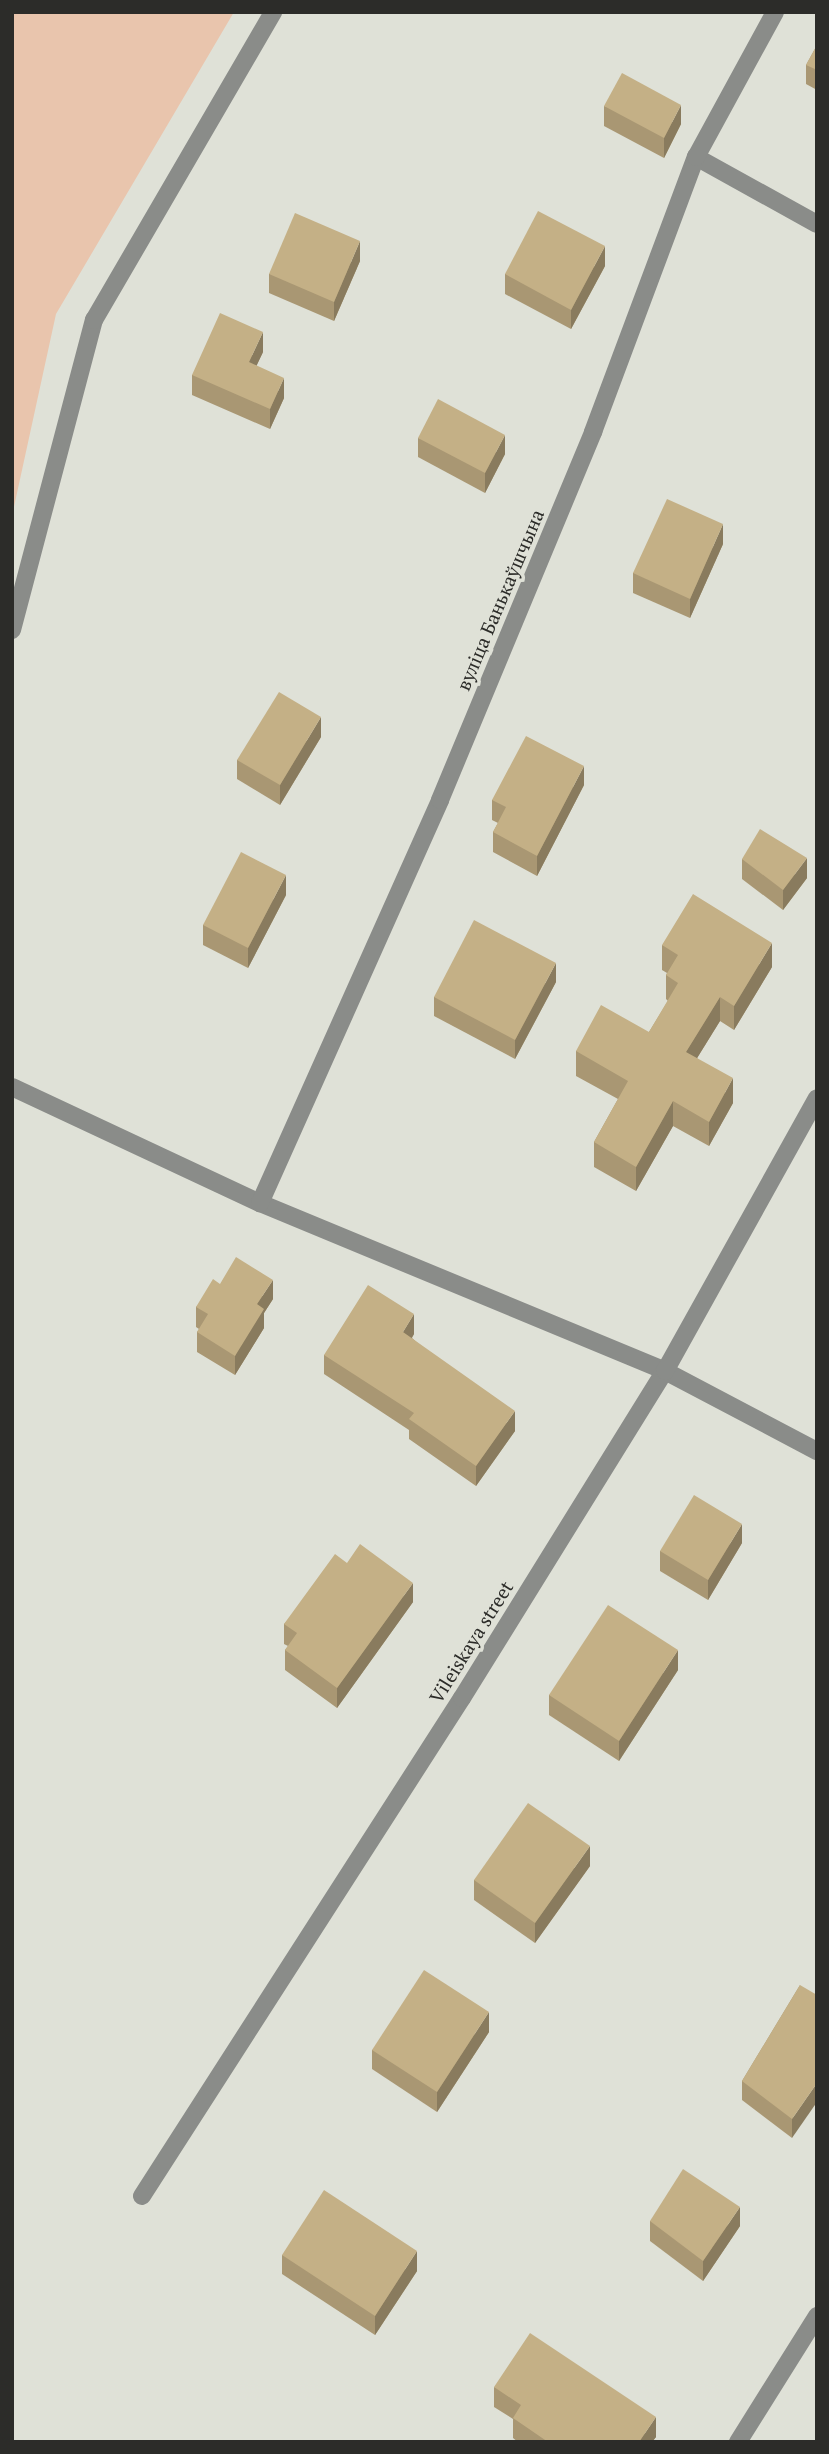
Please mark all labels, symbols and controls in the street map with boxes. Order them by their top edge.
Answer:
street label: вуліца Банькаўшчына [451,506,549,694]
street label: Vileiskaya street [424,1577,518,1707]

